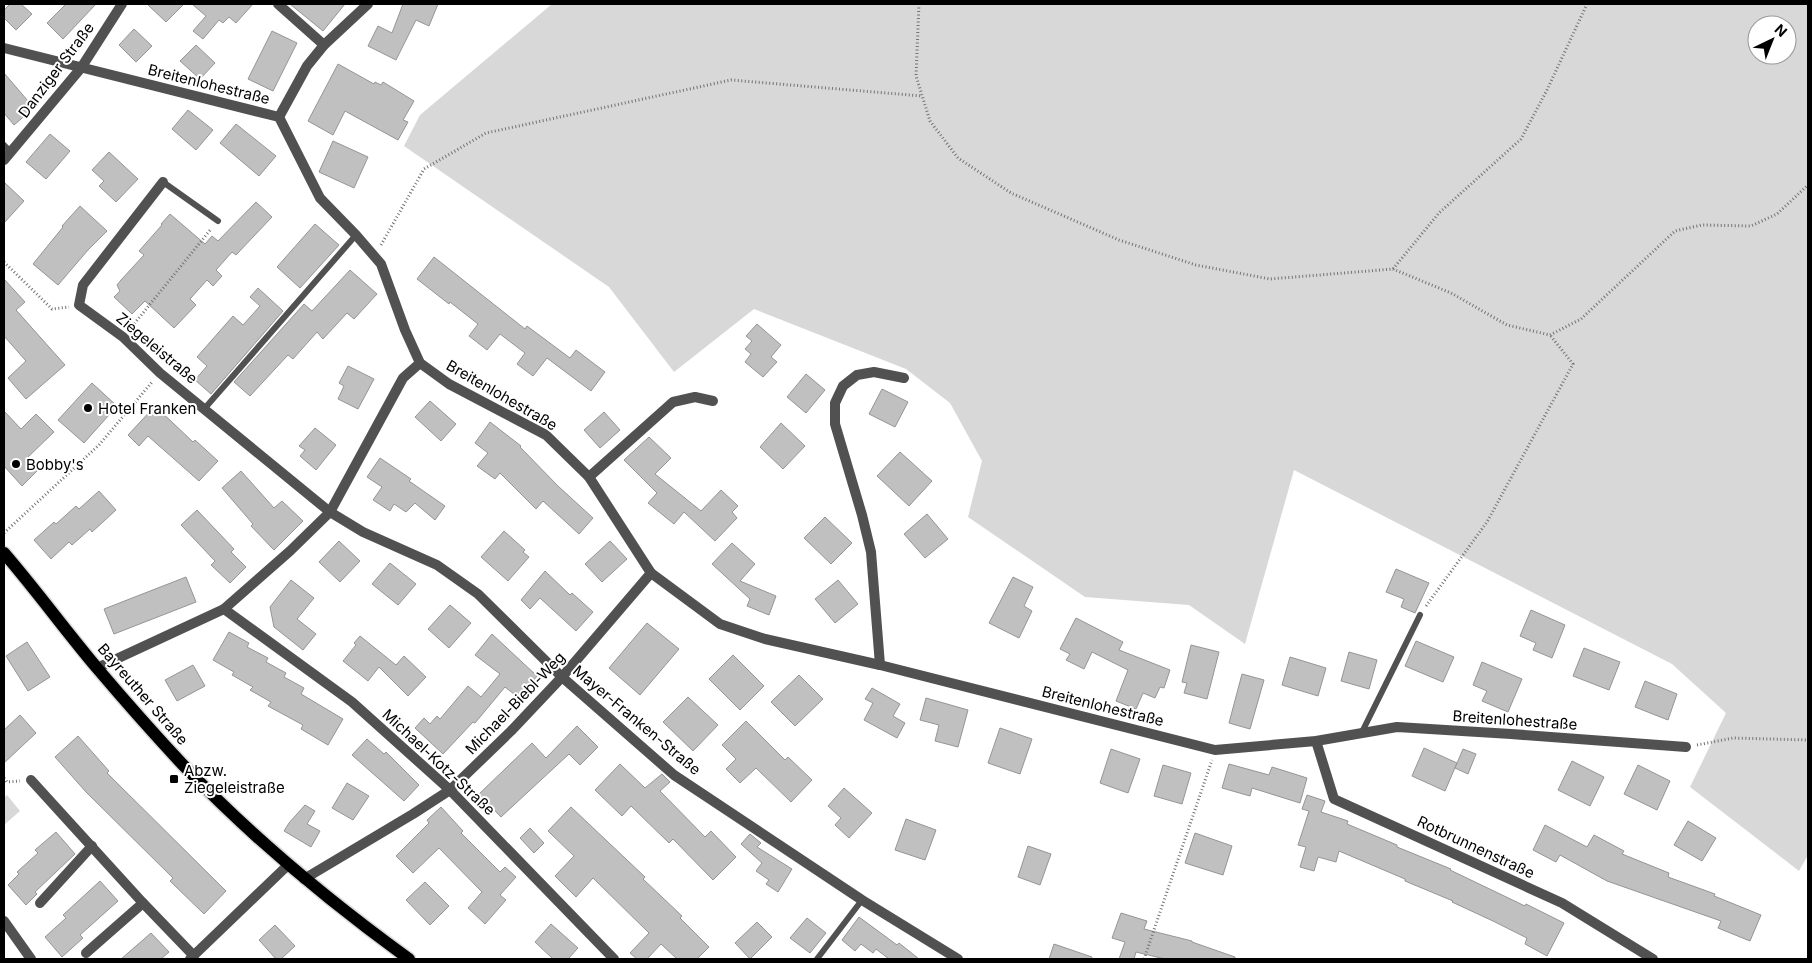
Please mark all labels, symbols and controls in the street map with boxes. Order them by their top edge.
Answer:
north arrow [1747,15,1797,65]
street label: Danziger Straße [14,19,98,121]
text: N [1772,20,1791,40]
street label: Breitenlohestraße [146,60,272,108]
street label: Ziegeleistraße [112,308,202,388]
street label: Breitenlohestraße [443,355,561,435]
place label: Hotel Franken [98,399,196,418]
marker: Hotel Franken [82,402,94,414]
place label: Bobby's [26,455,84,474]
marker: Bobby's [10,458,22,470]
street label: Bayreuther Straße [94,639,192,749]
street label: Michael-Biebl-Weg [461,648,569,758]
street label: Mayer-Franken-Straße [569,661,705,779]
street label: Breitenlohestraße [1040,682,1166,730]
street label: Michael-Kotz-Straße [379,705,499,819]
street label: Breitenlohestraße [1452,706,1578,734]
place label: Abzw. Ziegeleistraße [184,761,285,797]
marker: Abzw. Ziegeleistraße [168,773,180,785]
street label: Rotbrunnenstraße [1414,811,1538,883]

